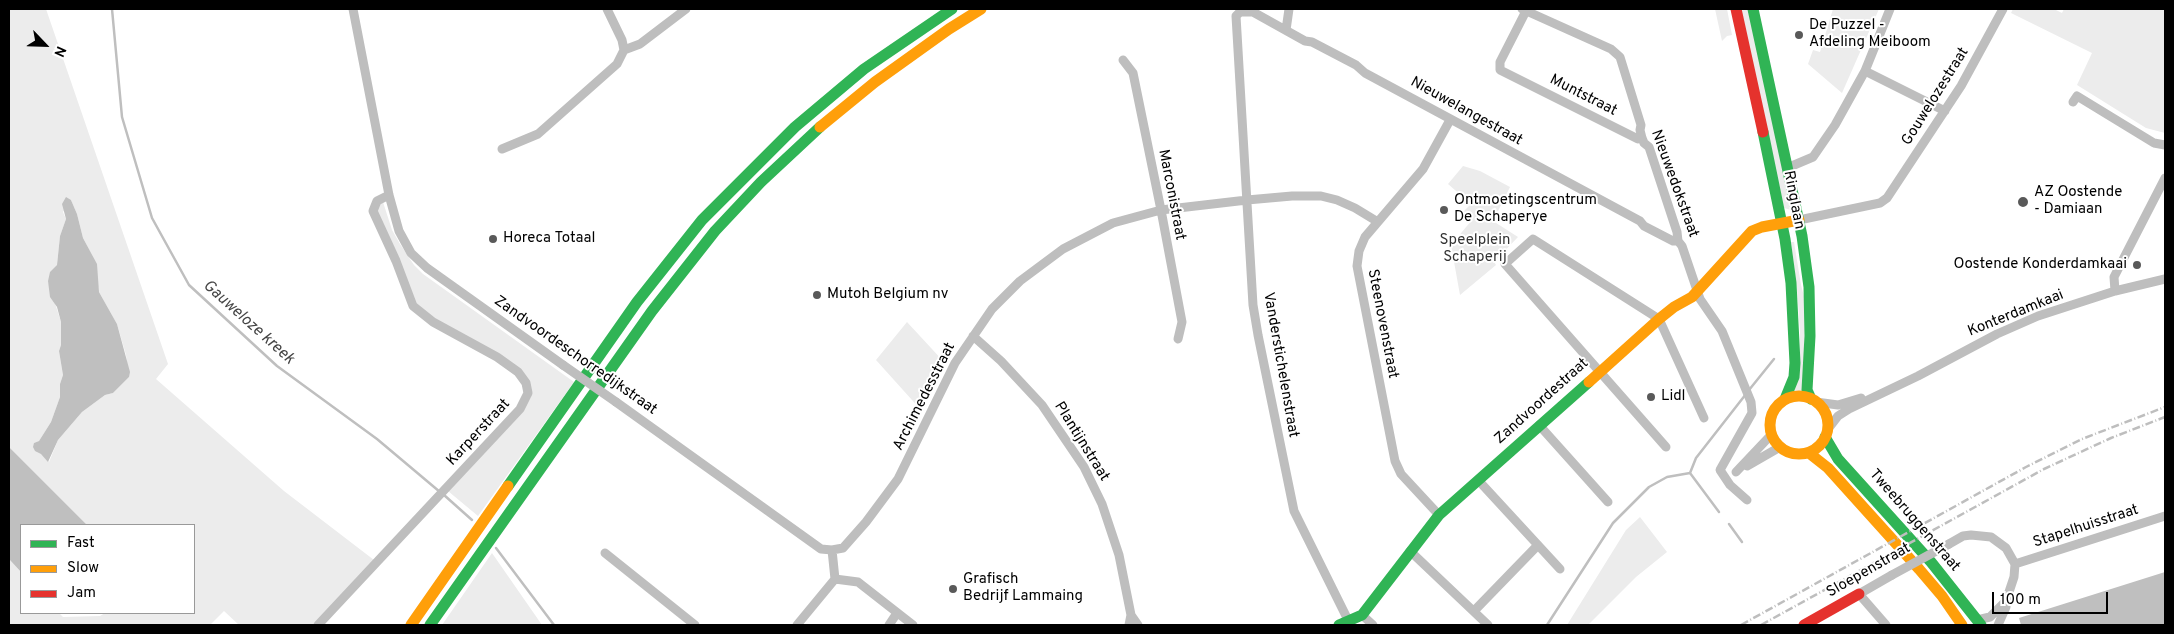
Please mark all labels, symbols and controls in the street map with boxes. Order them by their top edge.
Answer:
place label: De Puzzel - Afdeling Meiboom [1809,17,1931,52]
north arrow [20,20,70,70]
marker: De Puzzel - Afdeling Meiboom [1793,29,1805,41]
text: N [49,43,69,59]
street label: Gouwelozestraat [1899,45,1973,149]
street label: Muntstraat [1546,71,1620,121]
street label: Nieuwelangestraat [1407,74,1525,150]
street label: Nieuwedokstraat [1646,128,1702,240]
street label: Marconistraat [1153,148,1189,242]
street label: Ringlaan [1779,169,1807,231]
place label: AZ Oostende - Damiaan [2034,184,2122,219]
place label: Ontmoetingscentrum De Schaperye [1454,192,1597,227]
marker: AZ Oostende - Damiaan [2016,195,2030,209]
marker: Ontmoetingscentrum De Schaperye [1438,204,1450,216]
place label: Horeca Totaal [503,230,595,248]
park label: Speelplein Schaperij [1440,232,1510,267]
marker: Horeca Totaal [487,233,499,245]
place label: Oostende Konderdamkaai [1954,256,2127,274]
marker: Oostende Konderdamkaai [2131,259,2143,271]
street label: Steenovenstraat [1363,268,1401,380]
water label: Gauweloze kreek [198,277,298,369]
place label: Mutoh Belgium nv [827,286,948,304]
street label: Konterdamkaai [1965,287,2067,341]
marker: Mutoh Belgium nv [811,289,823,301]
street label: Vanderstichelenstraat [1258,291,1302,439]
street label: Zandvoordeschorredijkstraat [490,293,660,419]
street label: Archimedesstraat [890,340,960,454]
street label: Zandvoordestraat [1491,355,1593,449]
place label: Lidl [1661,388,1686,406]
marker: Lidl [1645,391,1657,403]
street label: Karperstraat [443,396,515,470]
street label: Plantijnstraat [1049,399,1113,485]
street label: Tweebruggenstraat [1865,466,1963,576]
street label: Stapelhuisstraat [2031,501,2141,553]
legend [20,524,195,614]
text: Fast [67,534,95,553]
street label: Sloepenstraat [1824,540,1914,602]
text: Slow [67,559,99,578]
place label: Grafisch Bedrijf Lammaing [963,571,1083,606]
scale bar [1994,582,2110,614]
marker: Grafisch Bedrijf Lammaing [947,583,959,595]
text: Jam [67,584,96,603]
text: 100 m [2000,591,2041,610]

